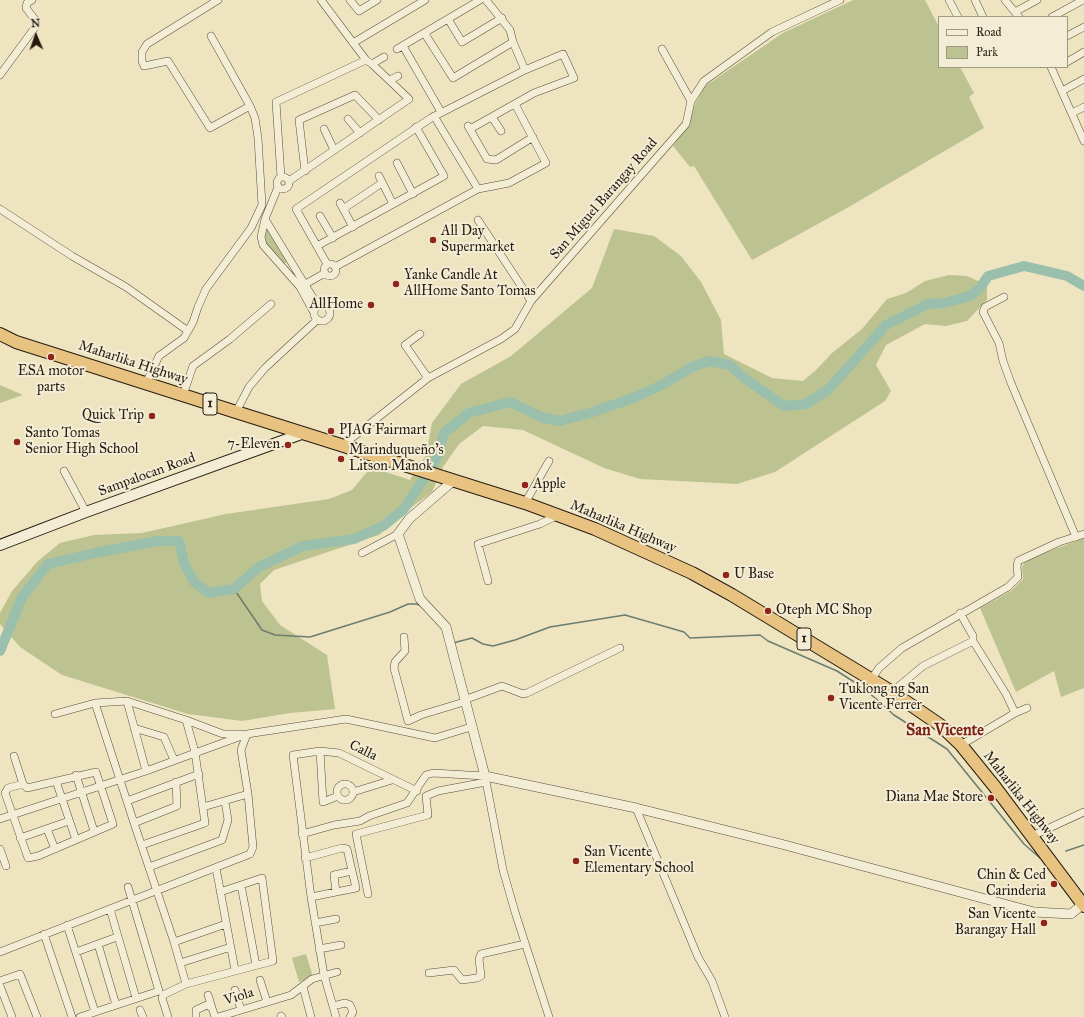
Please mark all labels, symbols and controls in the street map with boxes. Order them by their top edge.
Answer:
north arrow [16,16,56,56]
legend [938,16,1068,68]
text: N [31,17,40,30]
text: Road [976,25,1002,39]
text: Park [976,45,998,59]
street label: San Miguel Barangay Road [547,135,661,263]
place label: All Day Supermarket [441,224,515,256]
marker: All Day Supermarket [428,235,438,245]
place label: Yanke Candle At AllHome Santo Tomas [404,268,536,300]
marker: Yanke Candle At AllHome Santo Tomas [391,279,401,289]
place label: AllHome [309,297,363,313]
marker: AllHome [366,300,376,310]
street label: Maharlika Highway [76,337,190,389]
marker: ESA motor parts [46,352,56,362]
place label: ESA motor parts [18,364,84,396]
road number: 1 [203,393,217,415]
place label: Quick Trip [82,408,144,424]
marker: Quick Trip [147,411,157,421]
place label: PJAG Fairmart [339,423,427,439]
place label: Santo Tomas Senior High School [25,426,139,458]
marker: PJAG Fairmart [326,426,336,436]
marker: Santo Tomas Senior High School [12,437,22,447]
place label: 7-Eleven [227,437,280,453]
marker: 7-Eleven [283,440,293,450]
place label: Marinduqueño's Litson Manok [349,443,444,476]
street label: Sampalocan Road [96,450,198,500]
marker: Marinduqueño's Litson Manok [336,454,346,464]
place label: Apple [533,477,566,493]
marker: Apple [520,480,530,490]
street label: Maharlika Highway [567,497,679,557]
place label: U Base [734,567,774,583]
marker: U Base [721,570,731,580]
place label: Oteph MC Shop [776,603,872,619]
marker: Oteph MC Shop [763,606,773,616]
road number: 1 [797,628,811,650]
place label: Tuklong ng San Vicente Ferrer [839,682,929,714]
marker: Tuklong ng San Vicente Ferrer [826,693,836,703]
district label: San Vicente [906,721,984,741]
street label: Calla [346,737,380,765]
street label: Maharlika Highway [979,748,1063,848]
place label: Diana Mae Store [885,790,983,806]
marker: Diana Mae Store [986,793,996,803]
place label: San Vicente Elementary School [584,845,694,878]
marker: San Vicente Elementary School [571,856,581,866]
place label: Chin & Ced Carinderia [977,868,1046,900]
marker: Chin & Ced Carinderia [1049,879,1059,889]
place label: San Vicente Barangay Hall [955,907,1036,940]
marker: San Vicente Barangay Hall [1039,918,1049,928]
street label: Viola [222,985,256,1009]

